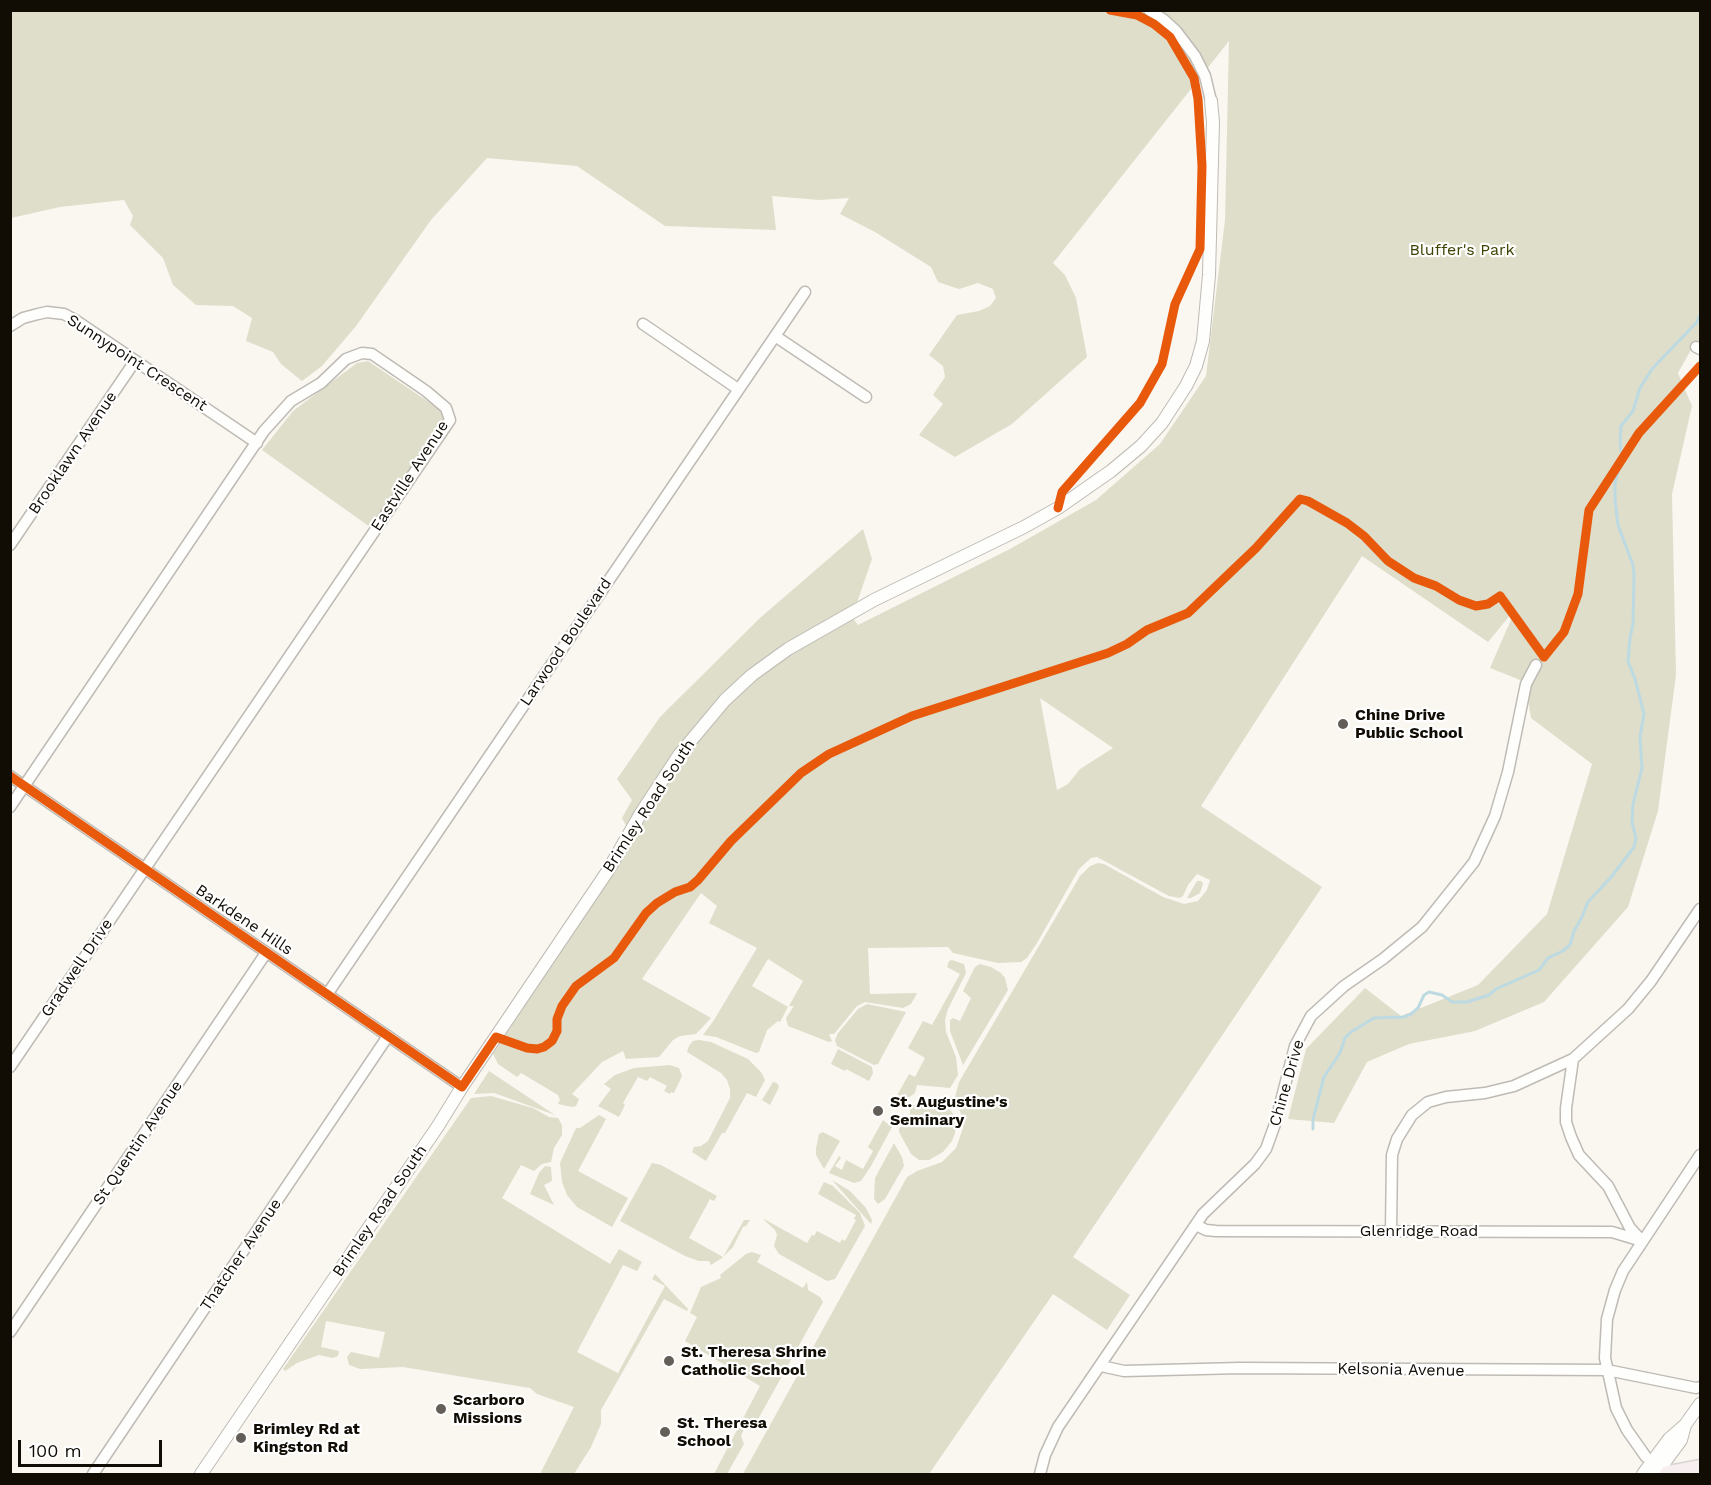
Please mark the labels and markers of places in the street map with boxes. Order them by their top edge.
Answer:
place label: Chine Drive Public School [1355,705,1463,743]
marker: Chine Drive Public School [1336,717,1350,731]
place label: St. Augustine's Seminary [890,1092,1008,1130]
marker: St. Augustine's Seminary [871,1104,885,1118]
place label: St. Theresa Shrine Catholic School [681,1342,826,1380]
marker: St. Theresa Shrine Catholic School [662,1354,676,1368]
place label: Scarboro Missions [453,1390,525,1428]
marker: Scarboro Missions [434,1402,448,1416]
place label: St. Theresa School [677,1413,767,1451]
place label: Brimley Rd at Kingston Rd [253,1419,360,1457]
marker: St. Theresa School [658,1425,672,1439]
marker: Brimley Rd at Kingston Rd [234,1431,248,1445]

